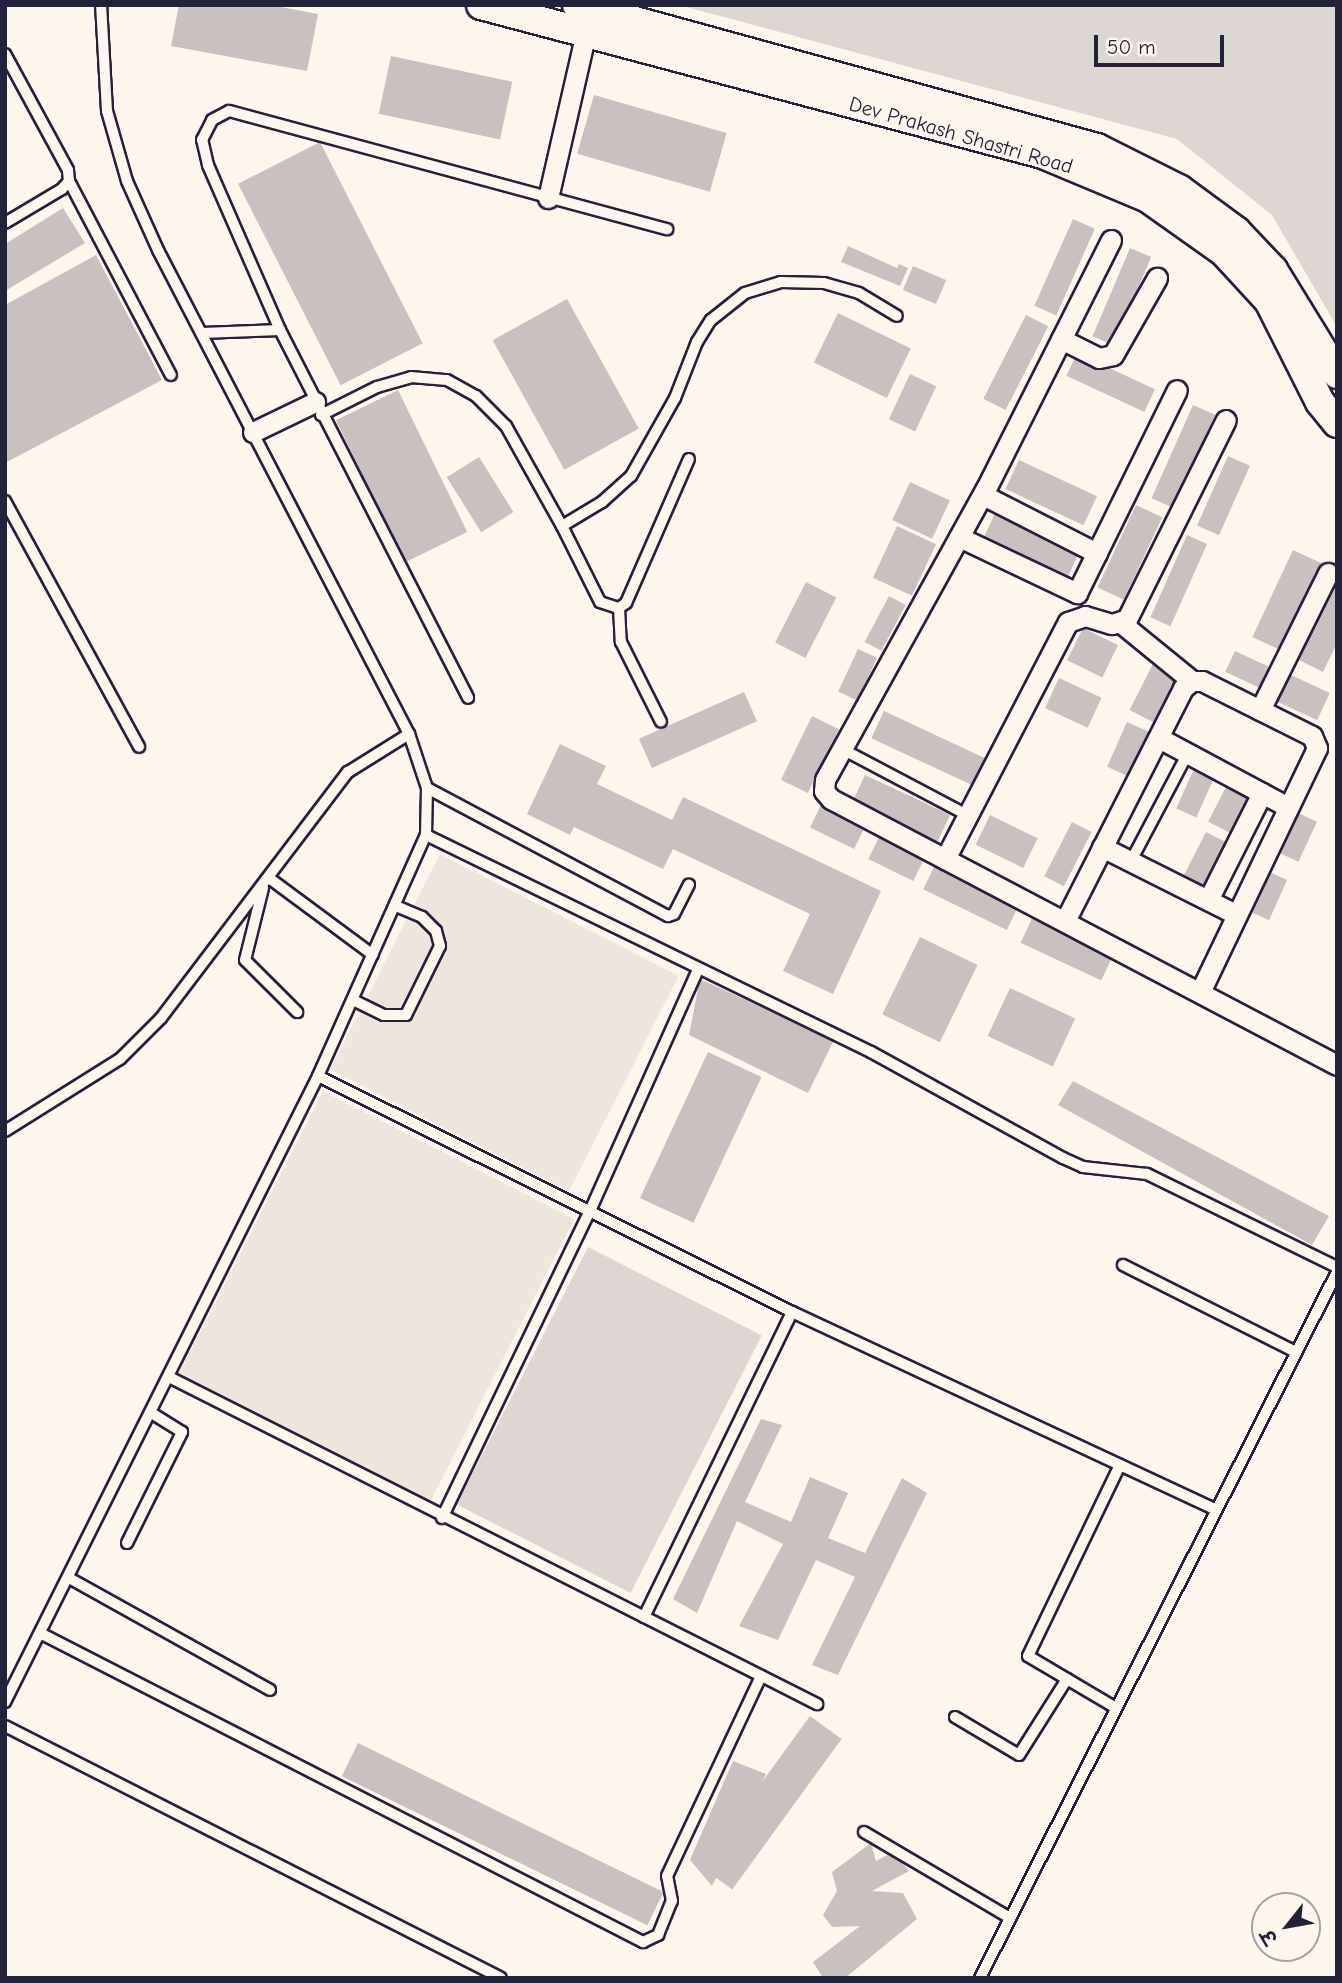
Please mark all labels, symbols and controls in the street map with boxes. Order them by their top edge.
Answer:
scale bar [1097,21,1226,65]
text: 50 m [1107,35,1156,59]
street label: Dev Prakash Shastri Road [846,91,1076,179]
north arrow [1251,1892,1321,1962]
text: उ [1257,1926,1282,1948]

